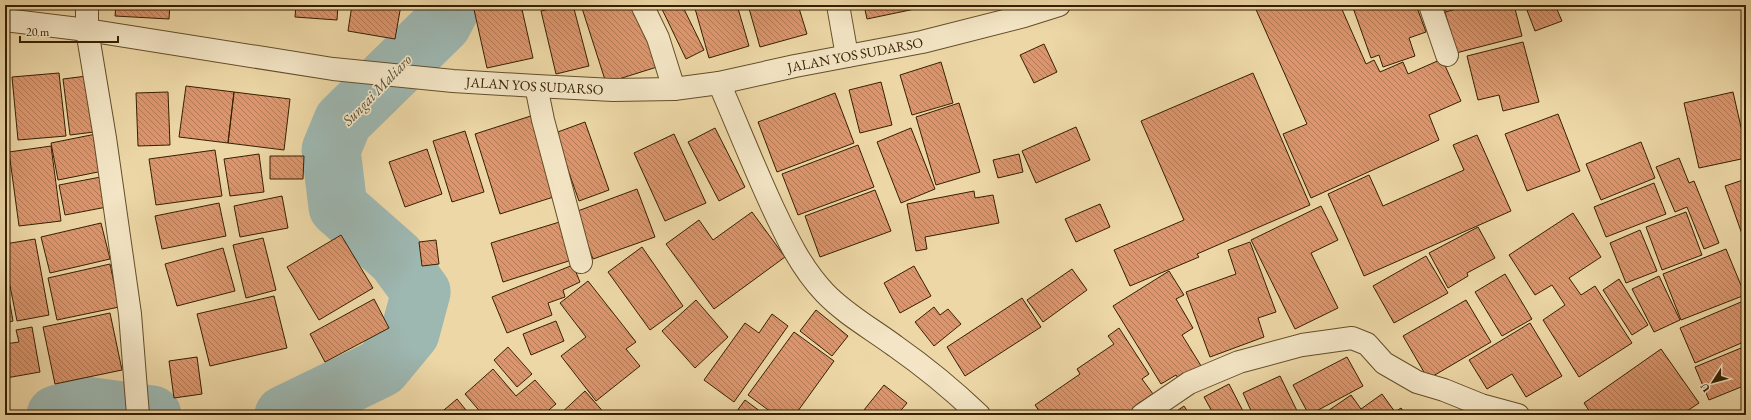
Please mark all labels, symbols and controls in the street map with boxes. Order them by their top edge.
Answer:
scale bar [20,18,118,44]
text: 20 m [26,24,50,40]
street label: JALAN YOS SUDARSO [784,33,925,77]
water label: Sungai Maliaro [337,50,416,130]
street label: JALAN YOS SUDARSO [464,73,604,99]
north arrow [1693,362,1733,402]
text: U [1696,380,1713,395]

